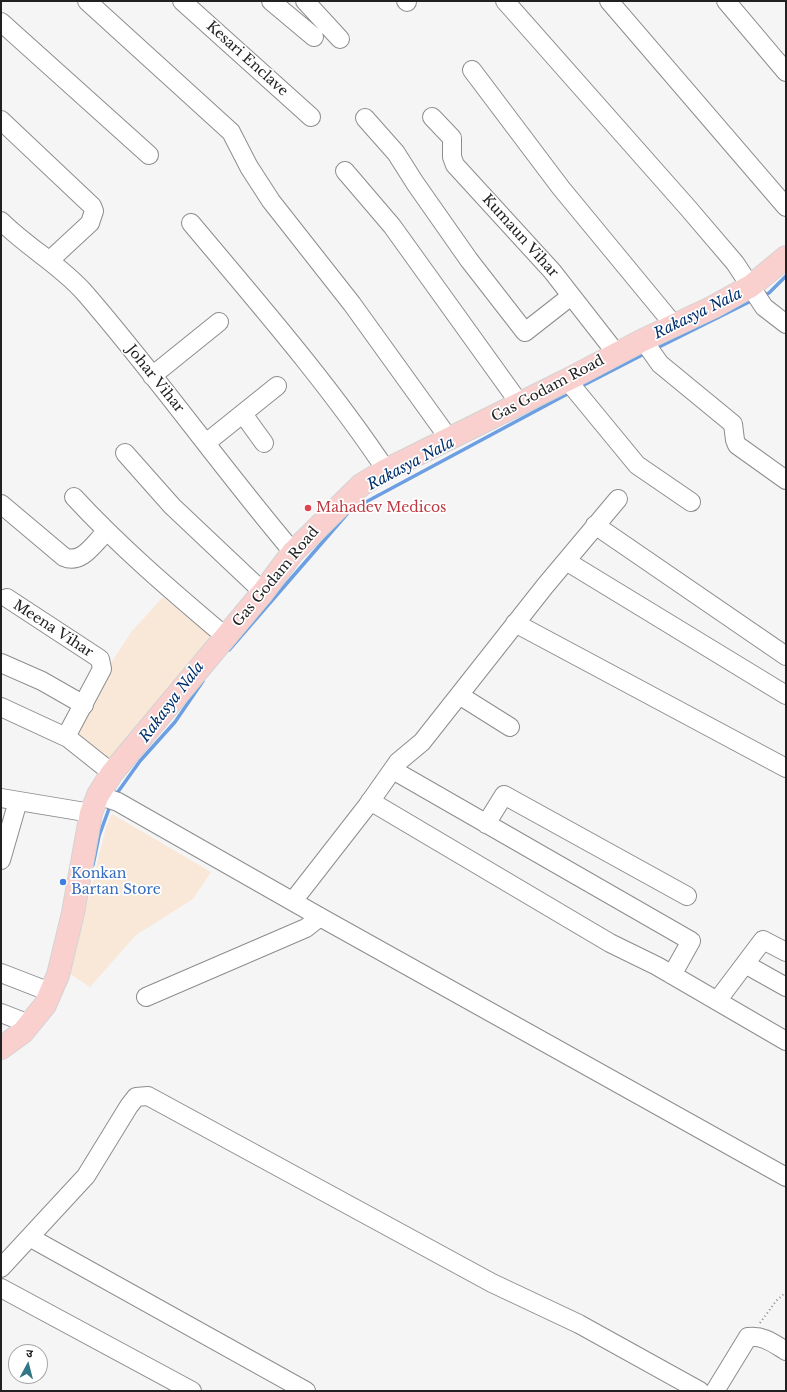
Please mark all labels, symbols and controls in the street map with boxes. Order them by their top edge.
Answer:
street label: Kesari Enclave [203,18,291,100]
street label: Kumaun Vihar [478,191,562,281]
water label: Rakasya Nala [651,285,745,343]
street label: Johar Vihar [123,342,187,416]
street label: Gas Godam Road [489,352,607,426]
water label: Rakasya Nala [364,433,458,495]
place label: Mahadev Medicos [316,500,446,516]
marker: Mahadev Medicos [303,503,313,513]
street label: Gas Godam Road [229,524,323,630]
street label: Meena Vihar [10,597,96,661]
water label: Rakasya Nala [136,658,208,746]
place label: Konkan Bartan Store [71,866,161,898]
marker: Konkan Bartan Store [58,877,68,887]
north arrow [8,1344,48,1384]
text: उ [25,1346,33,1360]

